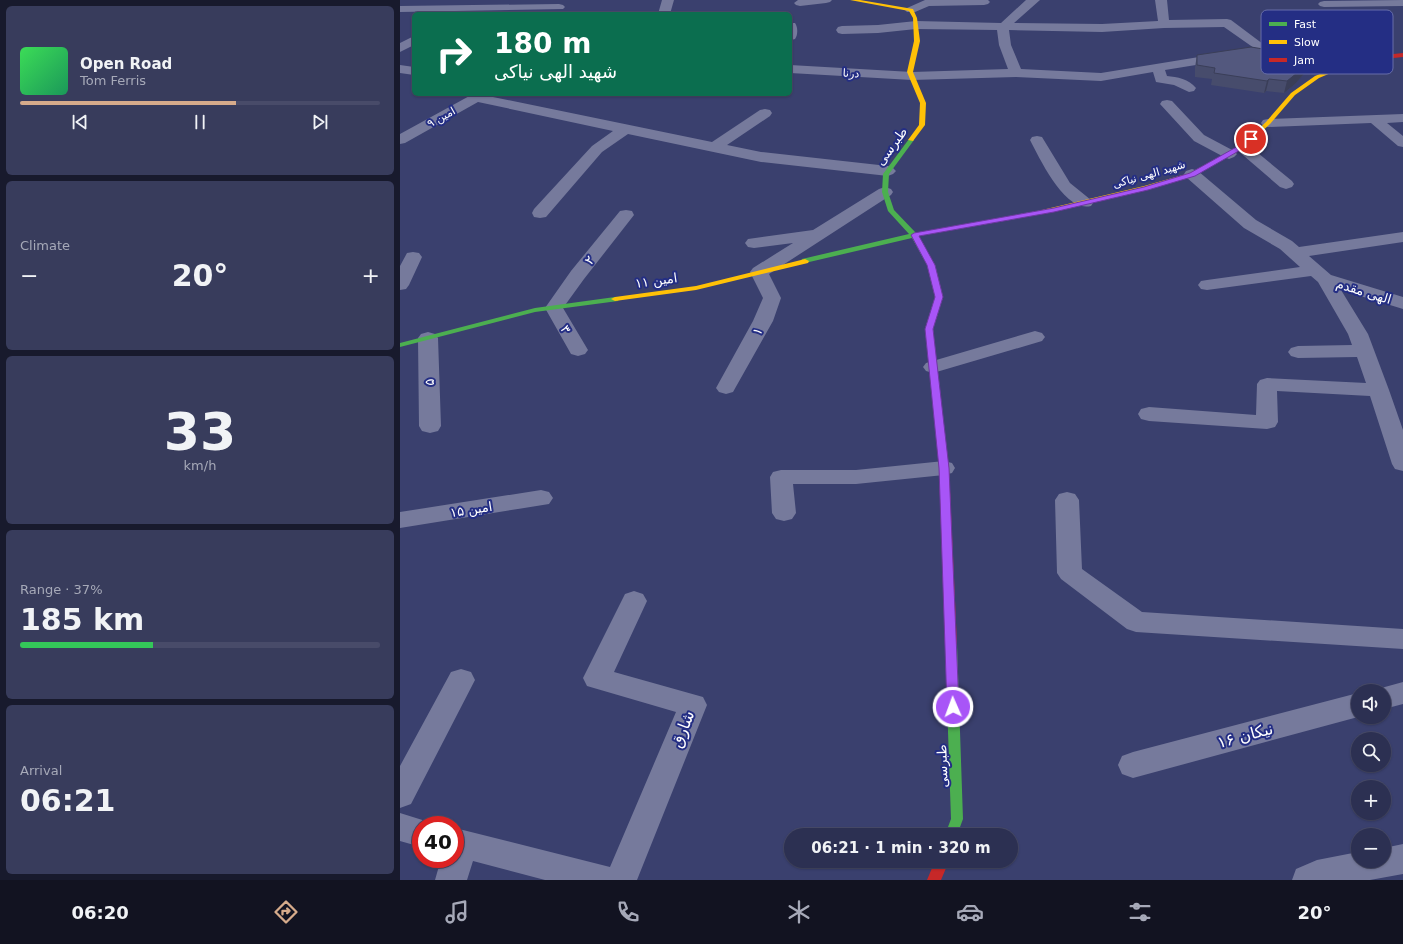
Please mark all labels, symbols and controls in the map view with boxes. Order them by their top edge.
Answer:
legend [1261,10,1393,74]
text: Fast [1294,18,1317,31]
text: 180 m [494,27,591,60]
icon: right [428,28,480,80]
text: Slow [1294,36,1320,49]
text: Jam [1293,54,1315,67]
text: Open Road [80,55,172,73]
text: شهید الهی نیاکی [494,61,617,82]
street label: درنا [842,67,860,80]
text: Tom Ferris [80,73,146,88]
street label: امین ۹ [425,104,458,130]
icon: previous [69,111,91,133]
icon: pause [189,111,211,133]
icon: next [309,111,331,133]
pin [1234,122,1268,156]
street label: طبرسی [873,124,911,169]
icon: arrive [1240,128,1262,150]
street label: شهید الهی نیاکی [1111,158,1187,191]
text: Climate [20,238,70,253]
street label: ۲ [581,253,597,268]
text: 20° [172,258,228,293]
text: − [20,263,38,288]
text: + [362,263,380,288]
street label: امین ۱۱ [634,270,678,292]
street label: الهی مقدم [1334,276,1393,308]
street label: ۳ [557,322,574,336]
street label: ۱ [749,325,766,338]
street label: ۵ [422,378,437,386]
text: 33 [164,402,236,462]
text: km/h [184,458,216,473]
street label: امین ۱۵ [449,499,493,521]
text: Range · 37% [20,582,103,597]
text: 185 km [20,602,144,637]
map controls [1351,684,1391,868]
button: sound [1351,684,1391,724]
position arrow [932,686,974,728]
street label: شارق [667,708,699,751]
street label: نیکان ۱۶ [1215,719,1275,752]
button: search [1351,732,1391,772]
street label: طبرسی [934,744,952,788]
text: Arrival [20,763,62,778]
button: + [1351,780,1391,820]
text: 06:21 [20,783,116,818]
speed limit sign: 40 [412,816,464,868]
button: − [1351,828,1391,868]
text: 06:21 · 1 min · 320 m [811,839,991,857]
icon: directions [272,898,300,926]
icon: music [443,898,471,926]
icon: phone [614,898,642,926]
icon: climate [785,898,813,926]
icon: car [956,898,984,926]
icon: filters [1126,898,1154,926]
text: 06:20 [71,902,129,923]
text: 20° [1297,902,1332,923]

